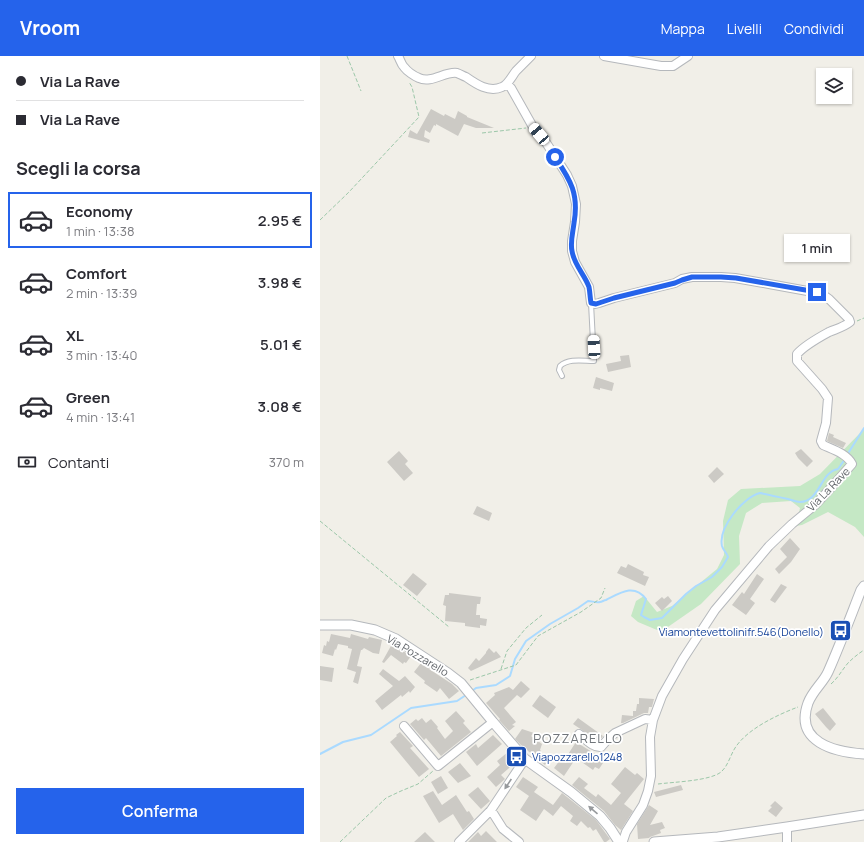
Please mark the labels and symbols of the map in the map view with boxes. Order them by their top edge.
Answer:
car [527,121,551,147]
route start [546,148,564,166]
callout: 1 min [784,234,850,262]
route end [808,283,826,301]
car [587,335,601,359]
street label: Via La Rave [803,463,853,514]
bus stop icon: Viamontevettolinifr.546(Donello) [827,618,853,644]
place label: Viamontevettolinifr.546(Donello) [659,624,824,639]
street label: Via Pozzarello [384,631,452,680]
district label: POZZARELLO [533,729,623,747]
bus stop icon: Viapozzarello1248 [504,743,530,769]
place label: Viapozzarello1248 [532,749,622,764]
one-way arrow [504,779,512,790]
one-way arrow [588,806,598,815]

